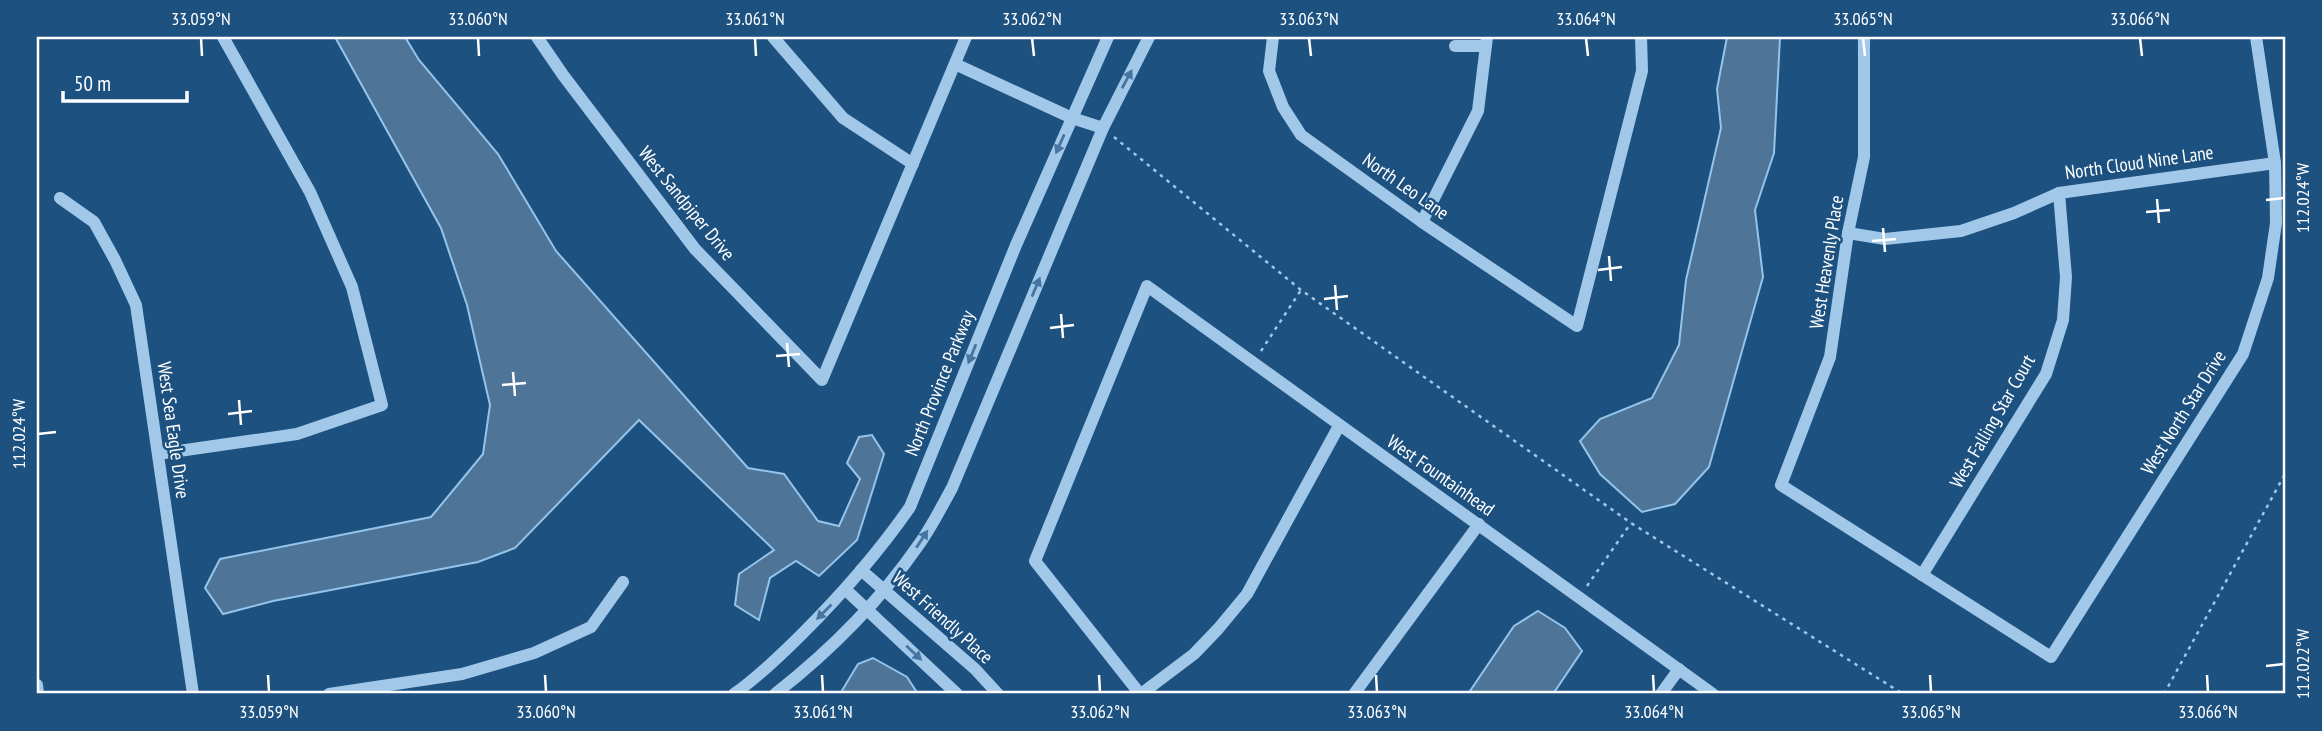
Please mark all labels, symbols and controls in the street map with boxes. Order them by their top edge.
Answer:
text: 33.059°N [171,7,231,30]
text: 33.060°N [448,7,508,30]
text: 33.061°N [725,7,785,30]
text: 33.062°N [1002,7,1062,30]
text: 33.063°N [1279,7,1339,30]
text: 33.064°N [1556,7,1616,30]
text: 33.065°N [1833,7,1893,30]
text: 33.066°N [2110,7,2170,30]
scale bar [63,60,187,104]
one-way arrow [1121,69,1133,89]
text: 50 m [74,70,111,97]
one-way arrow [1054,134,1066,154]
street label: North Cloud Nine Lane [2063,140,2215,184]
street label: West Sandpiper Drive [634,141,741,265]
street label: North Leo Lane [1358,147,1454,225]
text: 112.024°W [2291,163,2314,233]
street label: West Heavenly Place [1804,193,1848,330]
one-way arrow [1031,277,1042,298]
street label: North Province Parkway [899,306,980,460]
one-way arrow [966,343,977,364]
street label: West North Star Drive [2135,345,2231,479]
street label: West Falling Star Court [1944,349,2040,492]
street label: West Sea Eagle Drive [153,360,196,500]
text: 112.024°W [7,399,30,469]
street label: West Fountainhead [1383,429,1499,521]
one-way arrow [915,529,928,548]
street label: West Friendly Place [888,566,998,669]
one-way arrow [816,603,833,619]
text: 112.022°W [2291,629,2314,699]
one-way arrow [905,645,922,661]
text: 33.059°N [239,700,299,723]
text: 33.060°N [516,700,576,723]
text: 33.061°N [793,700,853,723]
text: 33.062°N [1070,700,1130,723]
text: 33.063°N [1347,700,1407,723]
text: 33.064°N [1624,700,1684,723]
text: 33.065°N [1901,700,1961,723]
text: 33.066°N [2178,700,2238,723]

